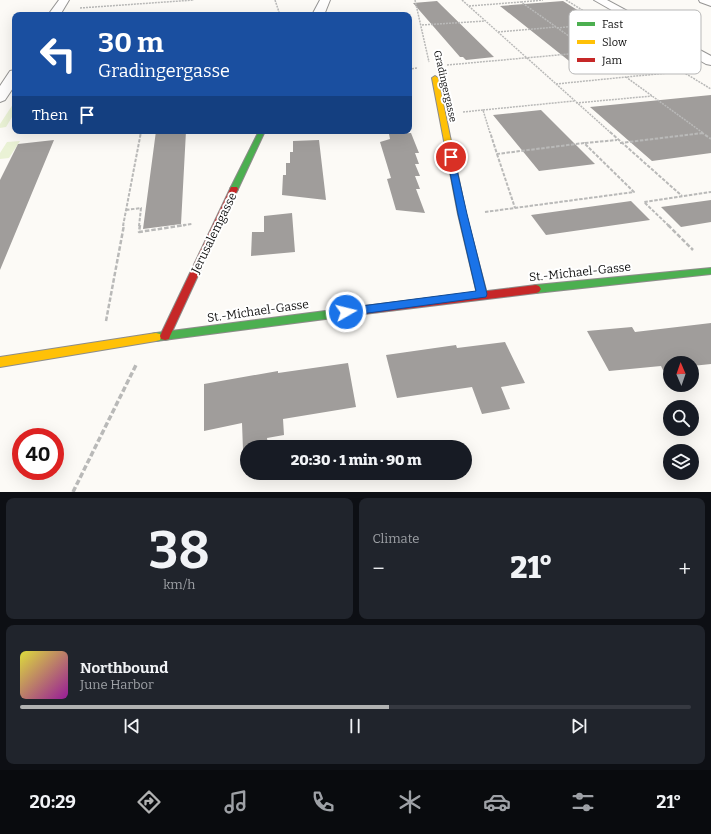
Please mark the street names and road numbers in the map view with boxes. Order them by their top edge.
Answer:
street label: Gradingergasse [431,49,459,123]
street label: Jerusalemgasse [188,190,240,277]
street label: St.-Michael-Gasse [528,260,632,284]
street label: St.-Michael-Gasse [206,297,310,325]

